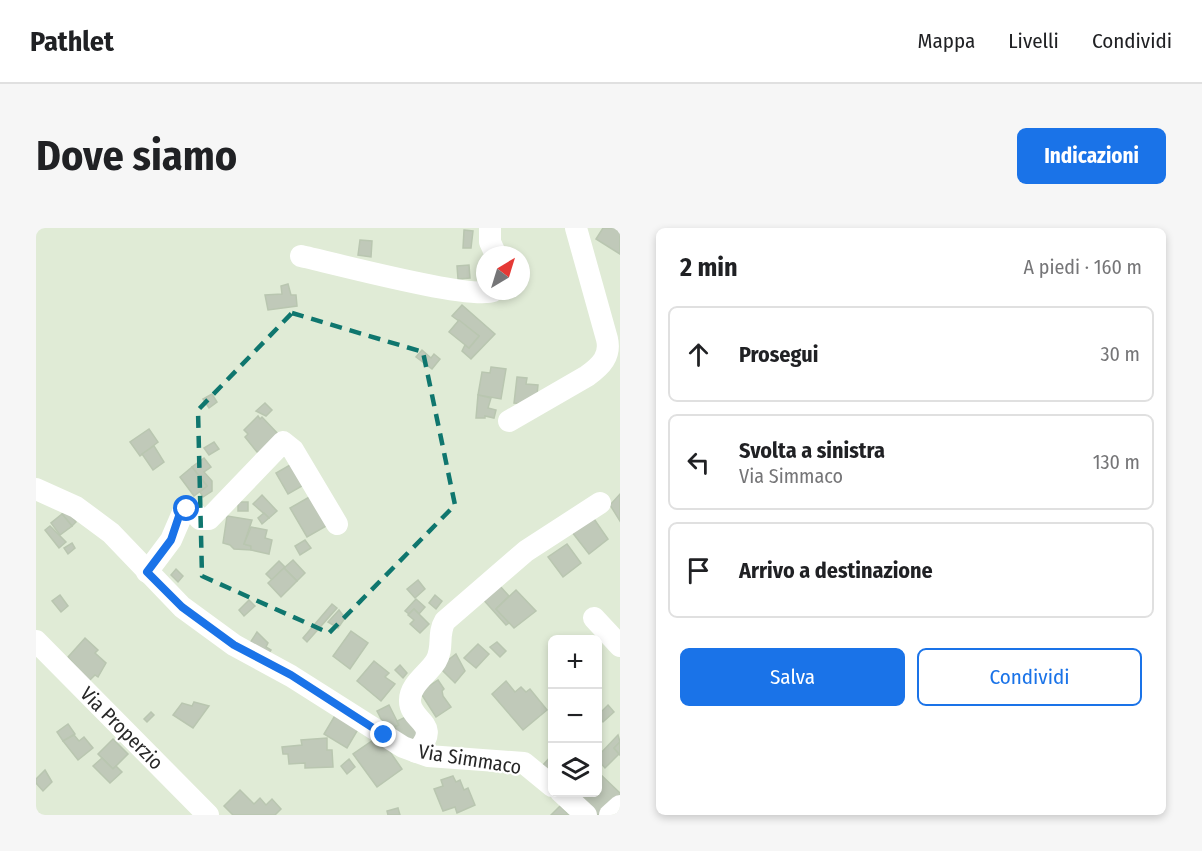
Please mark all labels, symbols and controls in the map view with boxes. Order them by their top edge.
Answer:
text: Pathlet [30,25,114,58]
text: Mappa [918,28,975,54]
text: Livelli [1008,28,1059,54]
text: Condividi [1092,28,1172,54]
button: Indicazioni [1017,128,1166,184]
text: Dove siamo [36,131,237,181]
north arrow [476,246,530,300]
text: 2 min [680,252,738,283]
text: A piedi · 160 m [1024,255,1142,279]
icon: ahead [682,338,715,371]
text: Prosegui [739,341,818,368]
text: 30 m [1100,342,1140,366]
text: Svolta a sinistra [739,437,885,464]
icon: left [682,446,715,479]
text: 130 m [1093,450,1140,474]
text: Via Simmaco [739,464,843,488]
route start [173,495,199,521]
icon: arrive [682,554,715,587]
text: Arrivo a destinazione [739,557,933,584]
map controls [548,635,602,797]
button: + [548,635,602,689]
button: Salva [680,648,905,706]
button: Condividi [917,648,1142,706]
street label: Via Properzio [76,682,168,774]
button: − [548,689,602,743]
route end [370,721,396,747]
street label: Via Simmaco [417,739,523,779]
button: layers [548,743,602,797]

